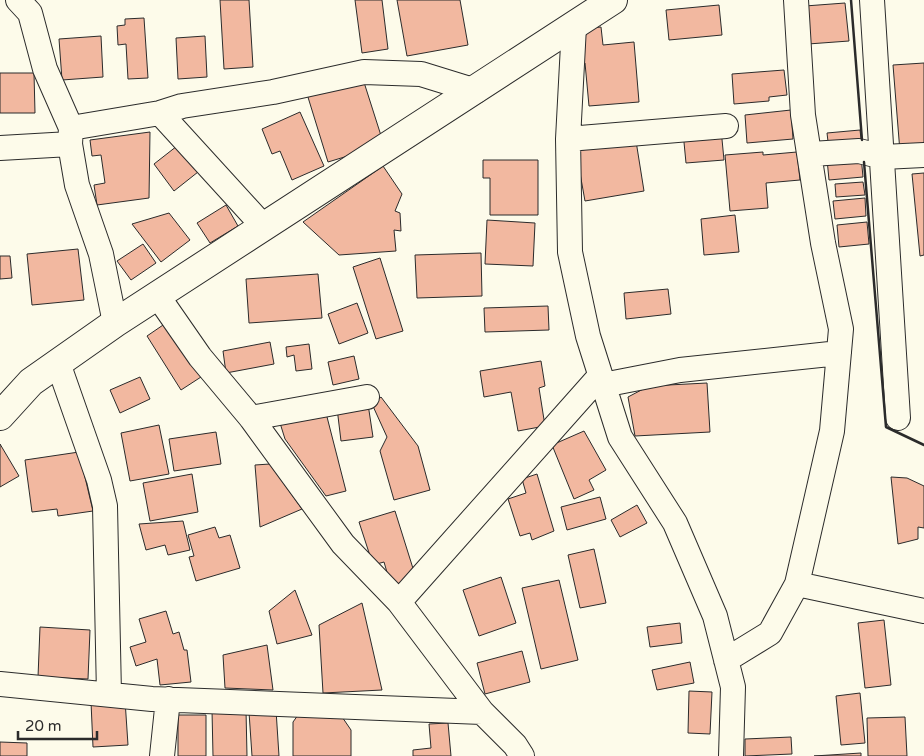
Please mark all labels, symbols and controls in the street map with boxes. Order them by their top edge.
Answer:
scale bar [18,708,96,740]
text: 20 m [25,717,62,735]

